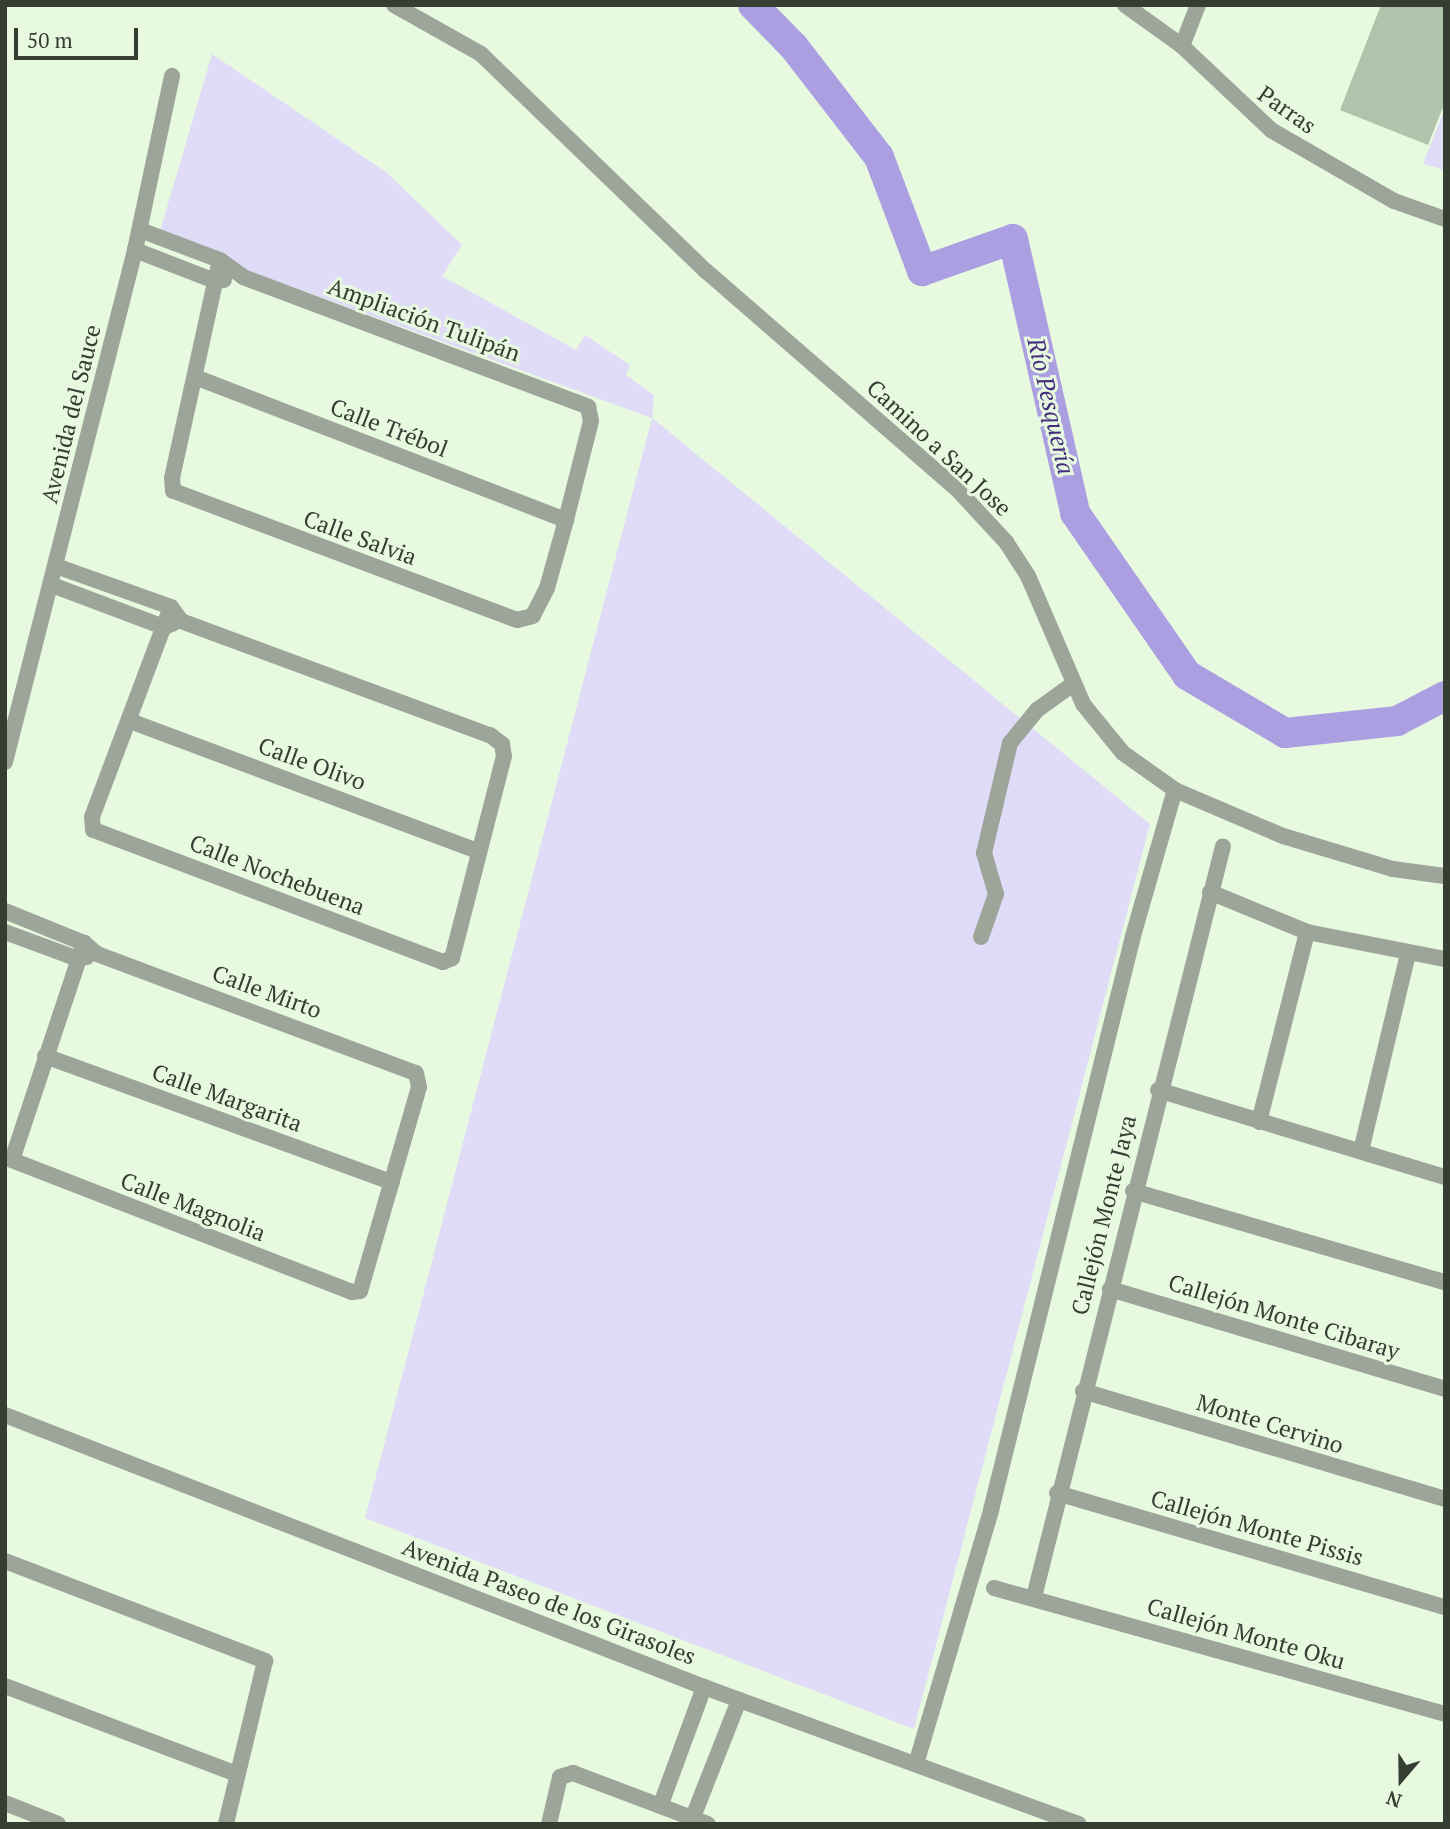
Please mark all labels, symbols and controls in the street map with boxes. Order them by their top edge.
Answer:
scale bar [18,14,142,58]
text: 50 m [27,26,73,54]
street label: Parras [1253,80,1321,140]
street label: Ampliación Tulipán [324,272,524,368]
street label: Avenida del Sauce [35,322,107,506]
water label: Río Pesquería [1021,335,1081,477]
street label: Camino a San Jose [861,374,1017,522]
street label: Calle Trébol [326,393,452,463]
street label: Calle Salvia [300,505,420,571]
street label: Calle Olivo [255,732,369,796]
street label: Calle Nochebuena [186,829,368,921]
street label: Calle Mirto [209,959,325,1025]
street label: Calle Margarita [148,1058,306,1138]
street label: Callejón Monte Jaya [1066,1112,1142,1318]
street label: Calle Magnolia [117,1167,269,1247]
street label: Callejón Monte Cibaray [1165,1269,1403,1365]
street label: Monte Cervino [1193,1389,1347,1459]
street label: Callejón Monte Pissis [1148,1484,1366,1572]
street label: Avenida Paseo de los Girasoles [398,1533,700,1671]
street label: Callejón Monte Oku [1144,1593,1348,1675]
north arrow [1366,1745,1436,1815]
text: N [1383,1786,1405,1814]

